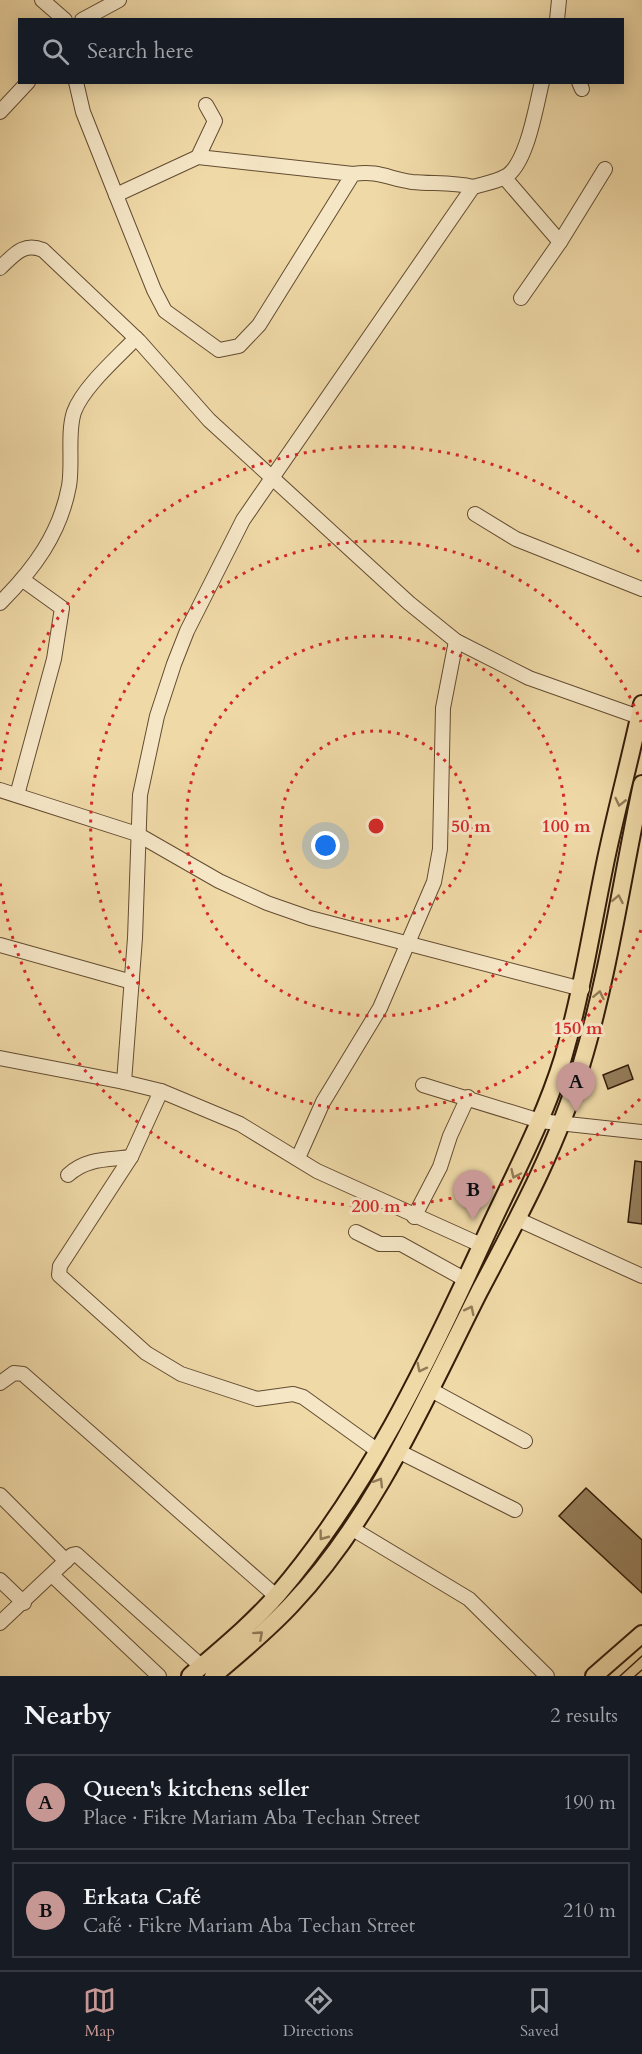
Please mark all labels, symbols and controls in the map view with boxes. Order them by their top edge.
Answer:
search box [18,18,624,84]
icon: search [39,35,72,68]
text: Search here [87,36,194,66]
one-way arrow [614,797,627,807]
text: 50 m [451,814,491,839]
text: 100 m [541,814,591,839]
centre of rings [366,816,386,836]
your location [311,831,340,860]
one-way arrow [611,894,624,904]
one-way arrow [592,990,605,1000]
text: 150 m [553,1016,603,1041]
pin: A [556,1062,596,1112]
one-way arrow [511,1168,522,1178]
pin: B [454,1170,492,1220]
text: 200 m [351,1194,401,1219]
one-way arrow [463,1306,474,1317]
one-way arrow [417,1362,428,1373]
one-way arrow [371,1478,383,1488]
one-way arrow [319,1530,330,1541]
one-way arrow [252,1631,263,1642]
text: Nearby [24,1698,112,1733]
text: 2 results [550,1702,618,1729]
text: Queen's kitchens seller [83,1774,309,1804]
text: A [38,1789,53,1816]
text: 190 m [563,1789,616,1816]
text: Place · Fikre Mariam Aba Techan Street [83,1804,420,1831]
text: Erkata Café [83,1882,201,1912]
text: B [38,1897,53,1924]
text: 210 m [563,1897,616,1924]
text: Café · Fikre Mariam Aba Techan Street [83,1912,415,1939]
tab: Map [83,1984,116,2042]
tab: Directions [283,1984,353,2042]
tab: Saved [520,1984,559,2042]

